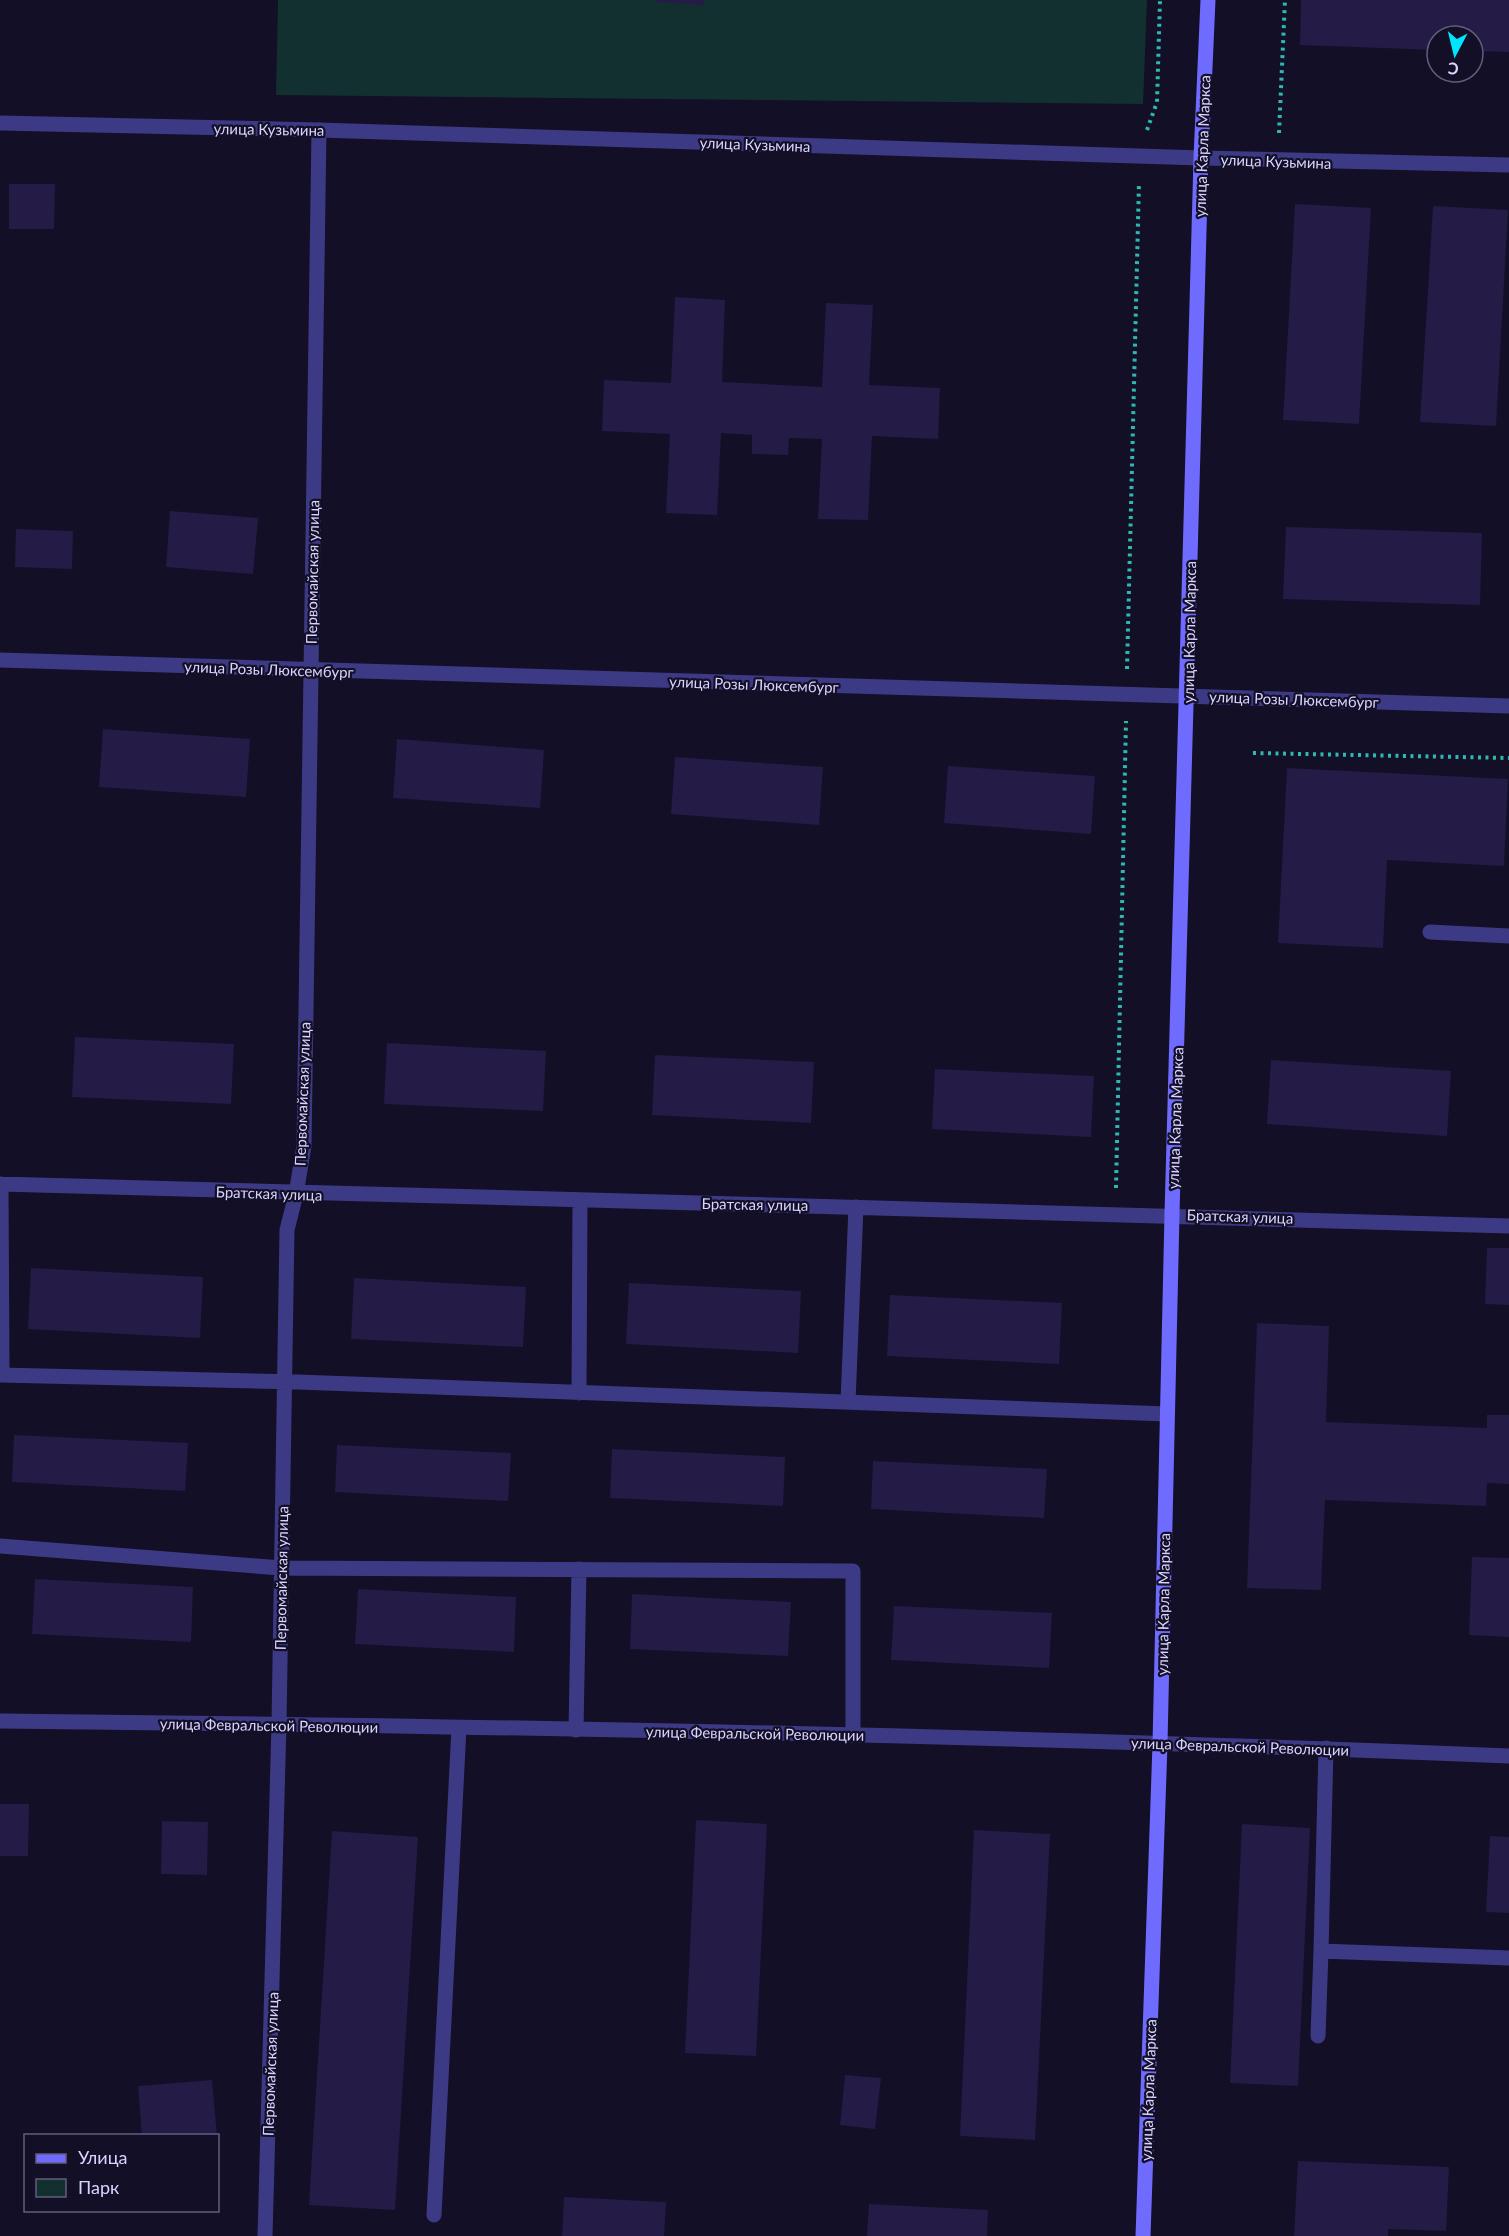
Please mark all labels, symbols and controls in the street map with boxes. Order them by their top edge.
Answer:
north arrow [1425,24,1485,84]
text: С [1446,59,1460,79]
street label: улица Карла Маркса [1191,75,1213,217]
street label: улица Кузьмина [213,119,325,139]
street label: улица Кузьмина [699,133,811,155]
street label: улица Кузьмина [1220,150,1332,172]
street label: Первомайская улица [302,500,322,644]
street label: улица Карла Маркса [1179,561,1199,703]
street label: улица Розы Люксембург [184,657,354,681]
street label: улица Розы Люксембург [669,672,839,696]
street label: улица Розы Люксембург [1209,687,1379,711]
street label: Первомайская улица [290,1022,314,1166]
street label: улица Карла Маркса [1164,1047,1186,1189]
street label: Братская улица [215,1182,323,1204]
street label: Братская улица [701,1194,809,1214]
street label: Братская улица [1186,1205,1294,1227]
street label: Первомайская улица [271,1506,291,1650]
street label: улица Карла Маркса [1153,1533,1173,1675]
street label: улица Февральской Революции [160,1714,378,1736]
street label: улица Февральской Революции [646,1722,864,1744]
street label: улица Февральской Революции [1131,1733,1349,1759]
street label: Первомайская улица [258,1992,282,2136]
street label: улица Карла Маркса [1137,2019,1159,2161]
legend [24,2134,219,2212]
text: Улица [78,2146,128,2168]
text: Парк [78,2176,120,2198]

